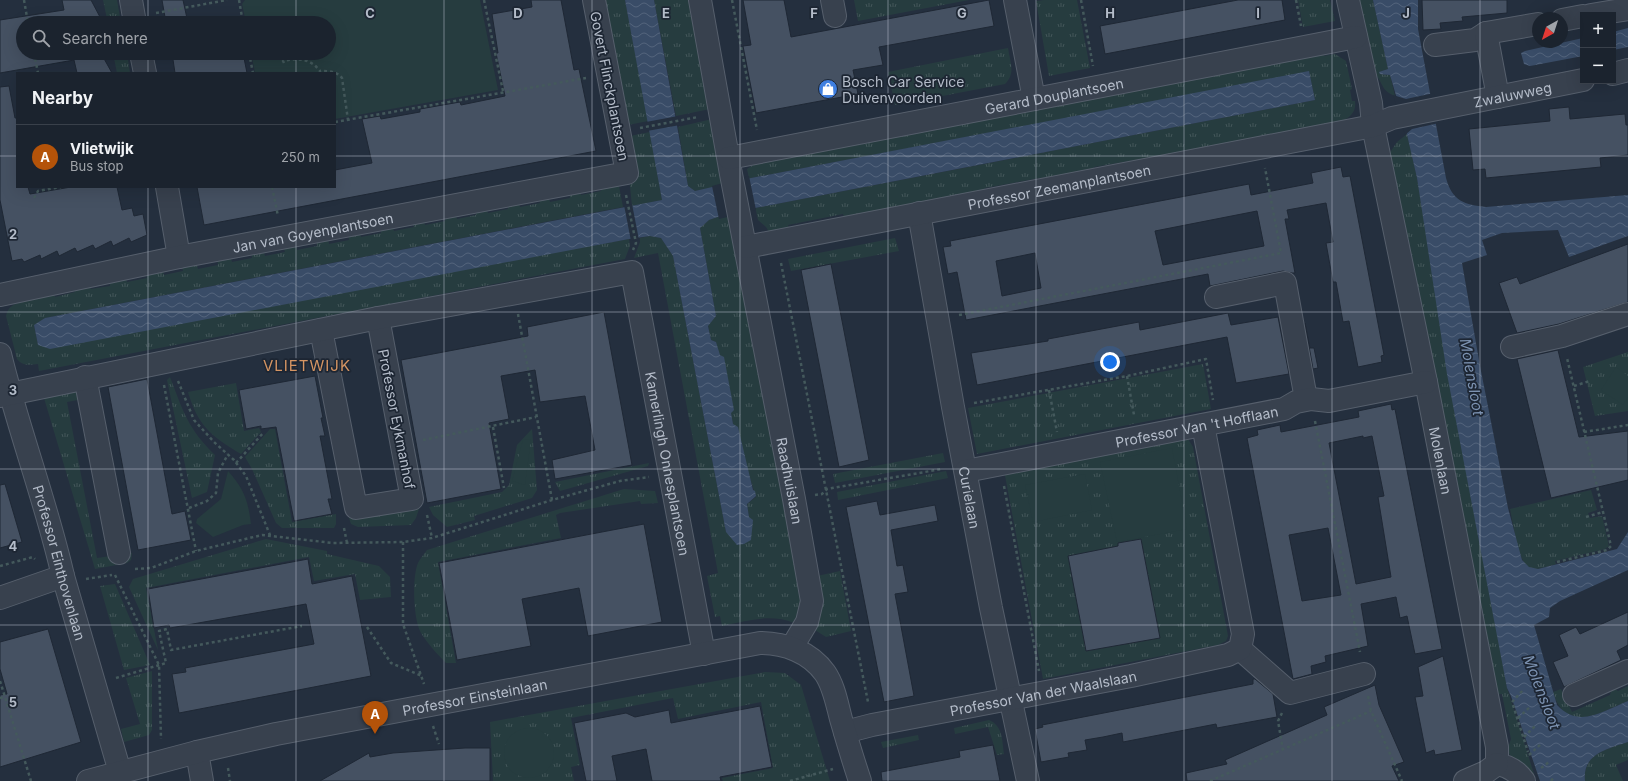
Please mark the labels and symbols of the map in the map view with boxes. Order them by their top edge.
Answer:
text: C [365,5,375,21]
text: D [513,5,523,21]
text: E [662,5,670,21]
text: F [810,5,818,21]
text: G [957,5,967,21]
text: H [1105,5,1115,21]
text: I [1256,5,1260,21]
text: J [1402,5,1410,21]
street label: Govert Flinckplantsoen [587,10,633,162]
north arrow [1532,12,1568,48]
place label: Bosch Car Service Duivenvoorden [842,73,965,106]
street label: Gerard Douplantsoen [983,74,1125,117]
shop icon: Bosch Car Service Duivenvoorden [817,78,839,100]
street label: Zwaluwweg [1472,78,1553,110]
street label: Professor Zeemanplantsoen [966,161,1152,213]
street label: Jan van Goyenplantsoen [231,209,395,255]
text: 2 [9,226,17,242]
water label: Molensloot [1456,337,1488,418]
street label: Professor Eykmanhof [375,348,419,490]
your location [1100,352,1120,372]
district label: VLIETWIJK [263,356,351,375]
street label: Kamerlingh Onnesplantsoen [642,370,694,557]
text: 3 [9,382,17,398]
street label: Professor Van 't Hofflaan [1114,402,1280,450]
street label: Molenlaan [1426,425,1456,496]
street label: Raadhuislaan [774,436,807,525]
street label: Curielaan [956,465,984,530]
street label: Professor Einthovenlaan [30,483,90,642]
text: 4 [9,538,18,554]
water label: Molensloot [1519,652,1565,733]
street label: Professor Van der Waalslaan [948,667,1138,719]
street label: Professor Einsteinlaan [401,675,548,719]
text: 5 [9,694,17,710]
pin: A [362,701,388,734]

